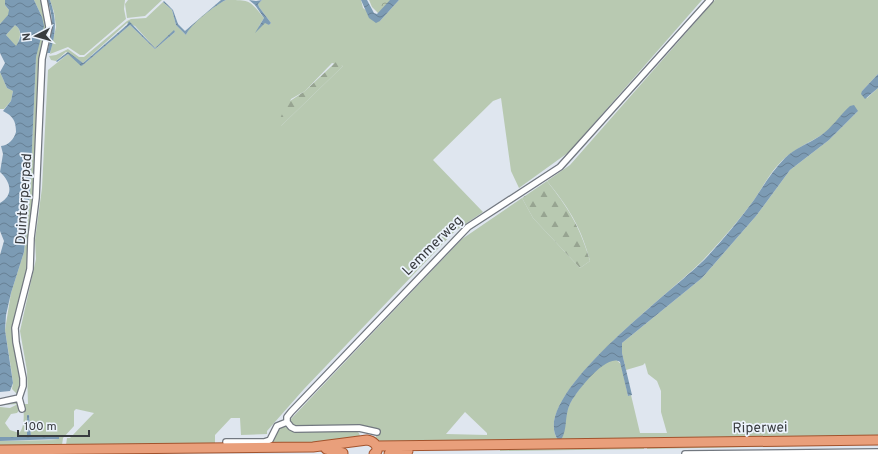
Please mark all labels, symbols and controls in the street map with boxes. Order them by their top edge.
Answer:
north arrow [16,16,56,56]
text: N [20,32,34,42]
street label: Duinterperpad [13,153,36,245]
street label: Lemmerweg [399,212,467,280]
scale bar [18,412,89,438]
text: 100 m [24,419,57,435]
street label: Riperwei [732,420,788,437]

